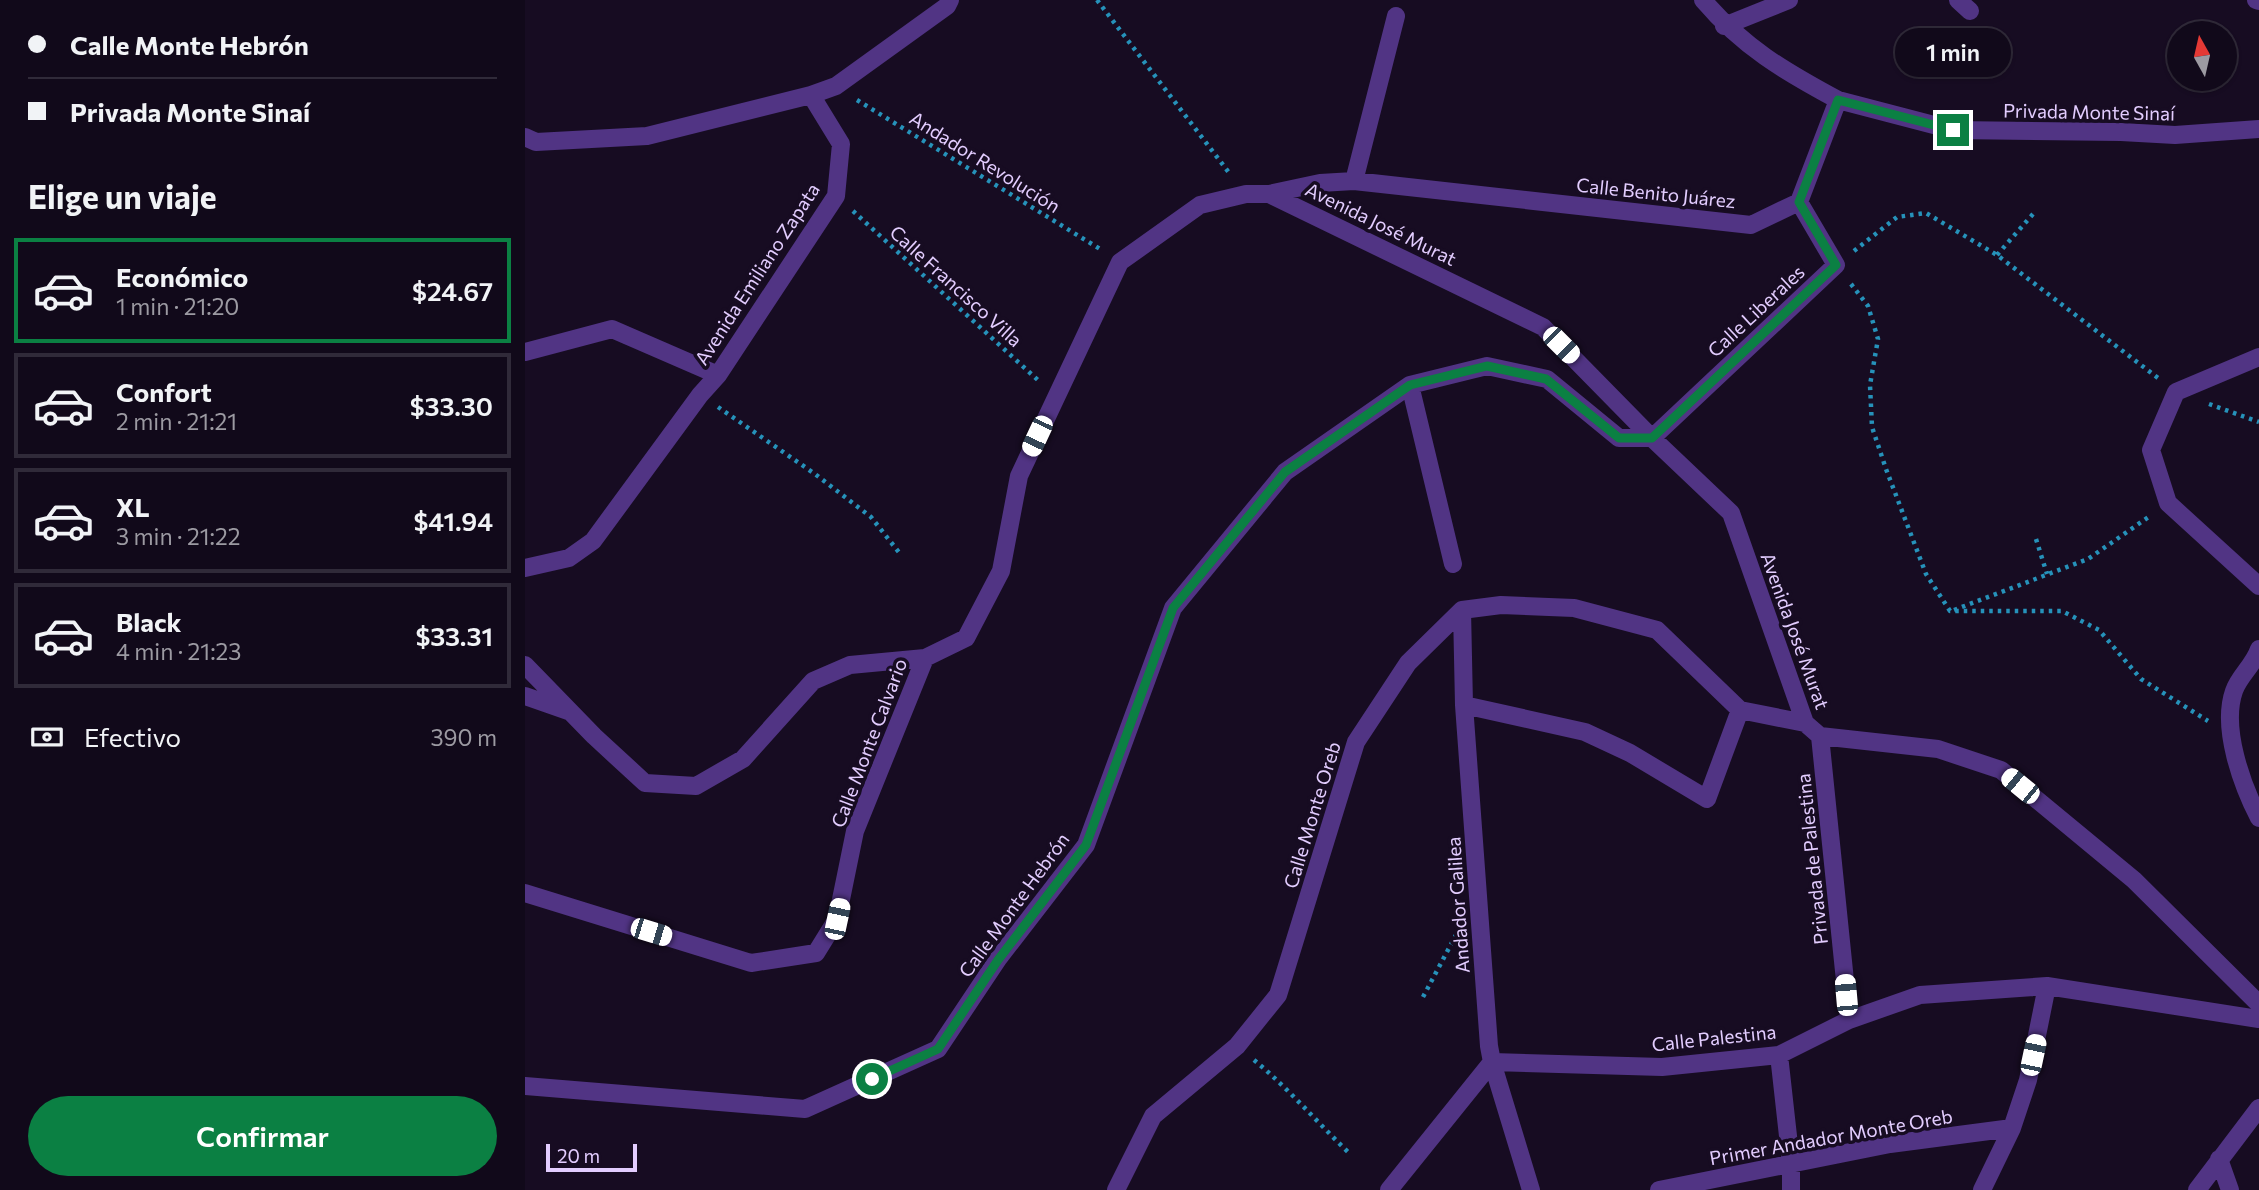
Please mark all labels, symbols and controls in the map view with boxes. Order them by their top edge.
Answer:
north arrow [2167,21,2237,91]
map controls [2167,21,2237,91]
text: Calle Monte Hebrón [70,29,309,60]
callout: 1 min [1895,29,2011,78]
text: 1 min [1926,38,1980,66]
text: Privada Monte Sinaí [70,96,310,127]
street label: Privada Monte Sinaí [2003,99,2176,125]
street label: Andador Revolución [906,106,1065,217]
route end [1937,114,1969,146]
street label: Calle Benito Juárez [1575,173,1737,212]
text: Elige un viaje [28,176,217,216]
street label: Avenida José Murat [1302,177,1461,270]
street label: Avenida Emiliano Zapata [689,179,824,369]
street label: Calle Francisco Villa [885,220,1027,351]
icon: car [32,259,95,322]
street label: Calle Liberales [1702,260,1809,361]
text: Económico [116,261,248,292]
text: $24.67 [412,275,493,306]
text: 1 min · 21:20 [116,292,239,320]
car [1539,323,1584,367]
icon: car [32,374,95,437]
text: Confort [116,376,212,407]
text: $33.30 [410,390,493,421]
text: 2 min · 21:21 [116,407,237,435]
car [1019,413,1056,459]
icon: car [32,489,95,552]
text: XL [116,491,150,522]
text: $41.94 [414,505,493,536]
text: 3 min · 21:22 [116,522,240,550]
street label: Avenida José Murat [1756,549,1835,712]
icon: car [32,604,95,667]
text: Black [116,606,182,637]
text: $33.31 [415,620,493,651]
text: 4 min · 21:23 [116,637,242,665]
street label: Calle Monte Calvario [826,655,911,831]
icon: cash [28,718,66,756]
text: Efectivo [84,721,181,752]
text: 390 m [430,723,497,751]
street label: Calle Monte Oreb [1278,739,1345,891]
car [1998,765,2043,807]
street label: Privada de Palestina [1791,772,1832,946]
street label: Calle Monte Hebrón [953,828,1074,981]
street label: Andador Galilea [1441,836,1474,974]
car [823,896,852,942]
car [628,916,675,948]
car [1834,973,1859,1017]
street label: Calle Palestina [1651,1020,1777,1055]
car [2019,1032,2048,1078]
route start [856,1063,888,1095]
button: Confirmar [28,1096,497,1176]
street label: Primer Andador Monte Oreb [1708,1104,1954,1169]
scale bar [546,1141,637,1173]
text: 20 m [557,1144,600,1167]

